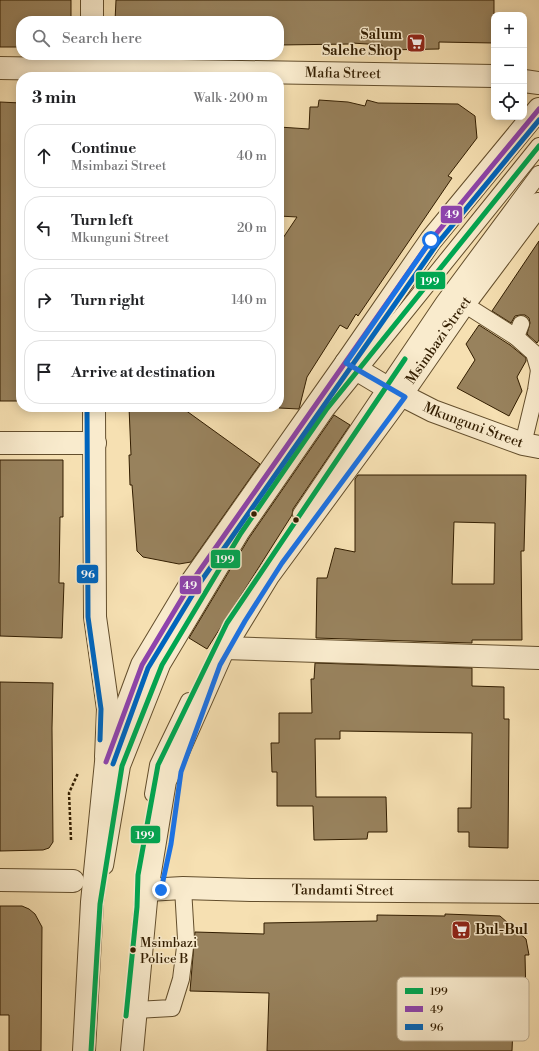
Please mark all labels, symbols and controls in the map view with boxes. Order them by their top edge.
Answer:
map controls [491,12,527,120]
button: + [491,12,527,48]
search box [16,16,284,60]
place label: Salum Salehe Shop [322,26,402,60]
icon: search [30,27,52,49]
text: Search here [62,29,142,48]
supermarket icon: Salum Salehe Shop [405,32,427,54]
button: − [491,48,527,84]
street label: Mafia Street [305,64,381,83]
button: locate [491,84,527,120]
text: 3 min [32,87,76,109]
text: Walk · 200 m [194,90,268,106]
text: Continue [71,139,136,158]
icon: ahead [33,145,55,167]
text: 40 m [237,148,267,164]
text: Msimbazi Street [71,158,166,174]
line badge: 49 [440,205,463,224]
text: 49 [445,208,459,222]
text: Turn left [71,211,133,230]
icon: left [33,217,55,239]
text: 20 m [237,220,267,236]
text: Mkunguni Street [71,230,169,246]
route start [422,231,440,249]
line badge: 199 [415,271,446,290]
text: 199 [421,275,440,289]
icon: right [33,289,55,311]
text: Turn right [71,291,145,310]
text: 140 m [231,292,267,308]
street label: Msimbazi Street [402,293,475,388]
icon: arrive [33,361,55,383]
text: Arrive at destination [71,363,215,382]
street label: Mkunguni Street [420,398,526,452]
unlabelled marker [249,509,259,519]
unlabelled marker [291,515,301,525]
line badge: 199 [210,549,241,569]
text: 199 [216,553,235,567]
line badge: 96 [76,564,99,584]
text: 96 [81,568,95,582]
line badge: 49 [179,575,202,595]
text: 49 [183,579,197,593]
line badge: 199 [130,825,161,844]
text: 199 [136,829,155,843]
route end [152,881,170,899]
street label: Tandamti Street [292,881,394,900]
supermarket icon: Bul-Bul [450,919,472,941]
place label: Bul-Bul [475,921,528,939]
place label: Msimbazi Police B [140,935,197,967]
marker: Msimbazi Police B [128,945,138,955]
legend [397,977,529,1041]
text: 199 [430,985,448,999]
text: 49 [430,1003,444,1017]
text: 96 [430,1021,444,1035]

